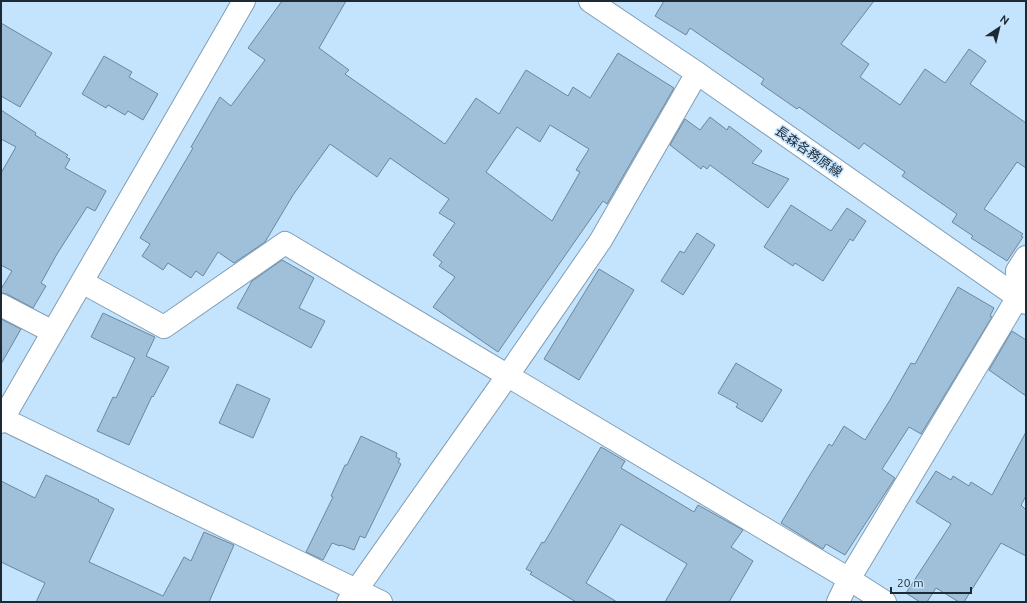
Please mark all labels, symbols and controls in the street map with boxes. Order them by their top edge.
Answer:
north arrow [979,8,1019,48]
text: N [998,13,1012,27]
street label: 長森各務原線 [773,123,845,179]
scale bar [891,569,971,595]
text: 20 m [897,576,924,589]

